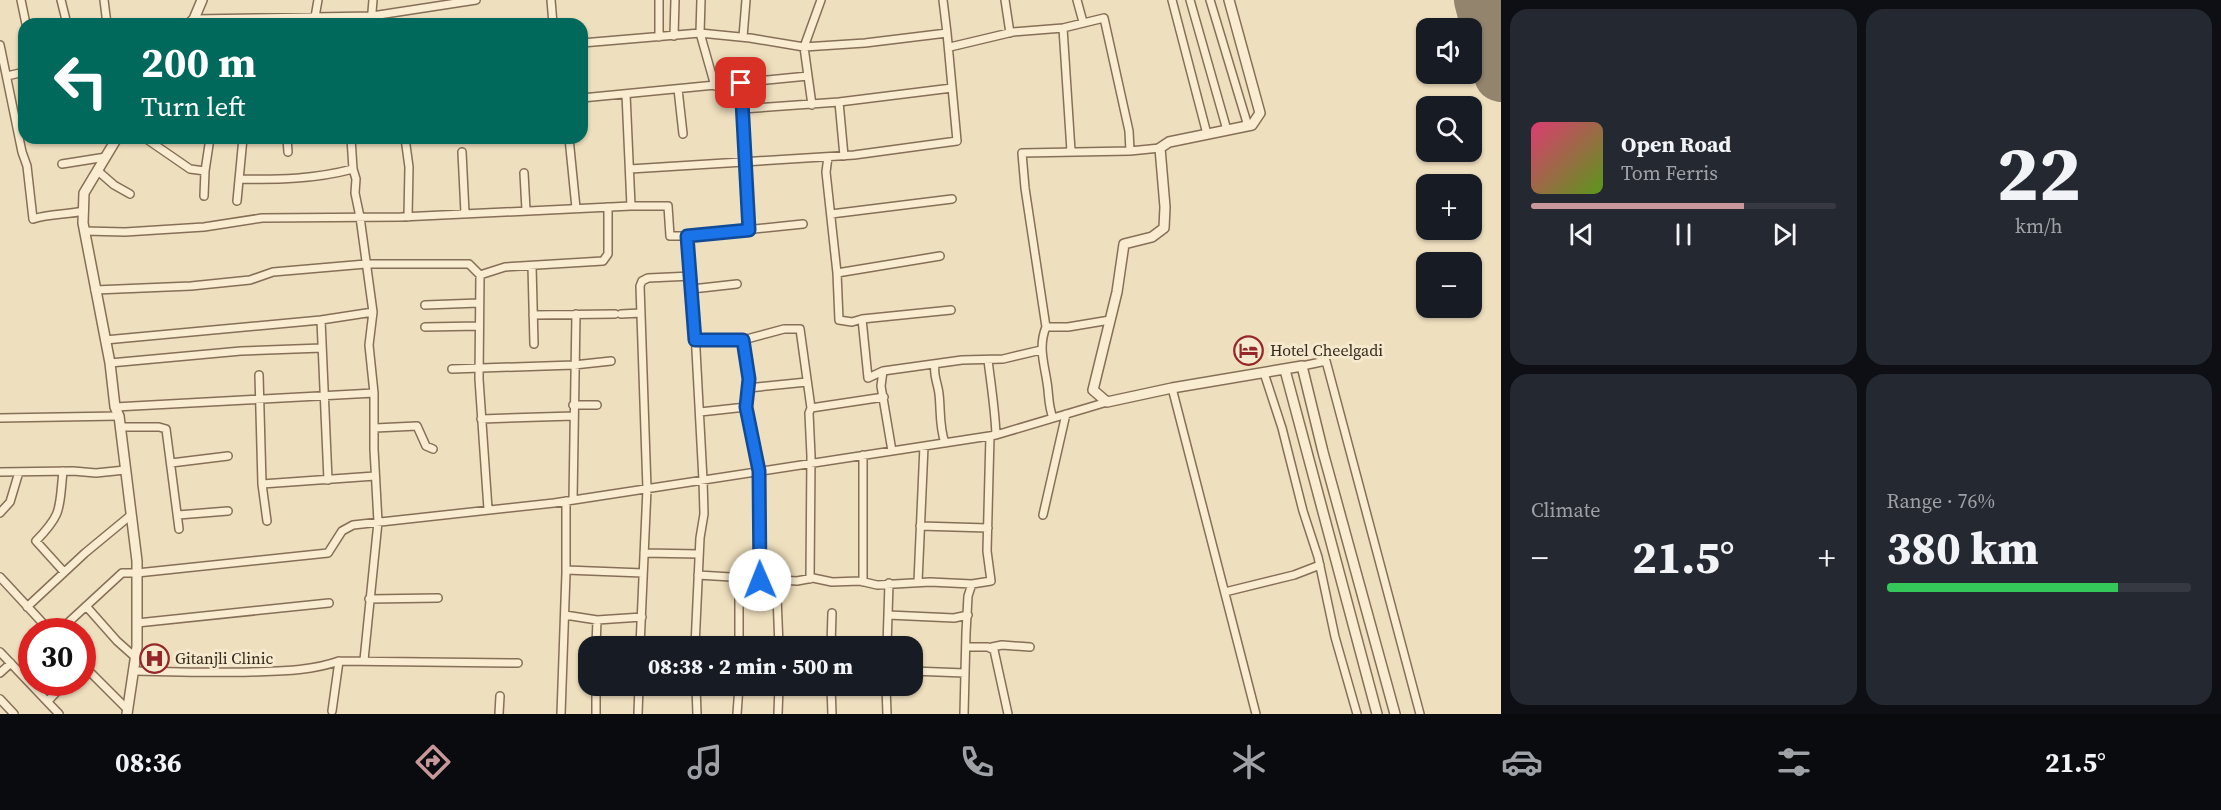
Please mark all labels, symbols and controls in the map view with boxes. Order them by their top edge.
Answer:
map controls [1416,18,1482,318]
button: sound [1416,18,1482,84]
text: 200 m [141,33,256,91]
icon: left [42,42,120,120]
pin [715,57,766,108]
icon: arrive [724,66,757,99]
text: Turn left [141,88,245,125]
button: search [1416,96,1482,162]
text: 22 [1996,119,2081,226]
text: Open Road [1621,129,1731,159]
text: Tom Ferris [1621,159,1718,187]
button: + [1416,174,1482,240]
text: km/h [2015,212,2063,240]
icon: previous [1565,218,1598,251]
icon: pause [1667,218,1700,251]
icon: next [1768,218,1801,251]
button: − [1416,252,1482,318]
hotel icon: Hotel Cheelgadi [1233,334,1265,366]
place label: Hotel Cheelgadi [1270,339,1383,361]
text: Range · 76% [1887,487,1995,515]
text: Climate [1531,496,1600,524]
text: 380 km [1887,517,2039,579]
text: 21.5° [1632,526,1735,588]
text: − [1531,535,1549,580]
text: + [1818,535,1836,580]
position arrow [728,548,792,612]
speed limit sign: 30 [18,618,96,696]
hospital icon: Gitanjli Clinic [138,642,170,674]
place label: Gitanjli Clinic [175,647,273,669]
text: 08:38 · 2 min · 500 m [648,651,853,681]
icon: directions [412,741,454,783]
icon: music [684,741,726,783]
icon: phone [956,741,998,783]
icon: climate [1228,741,1270,783]
icon: car [1501,741,1543,783]
icon: filters [1773,741,1815,783]
text: 08:36 [115,744,182,781]
text: 21.5° [2045,744,2106,781]

